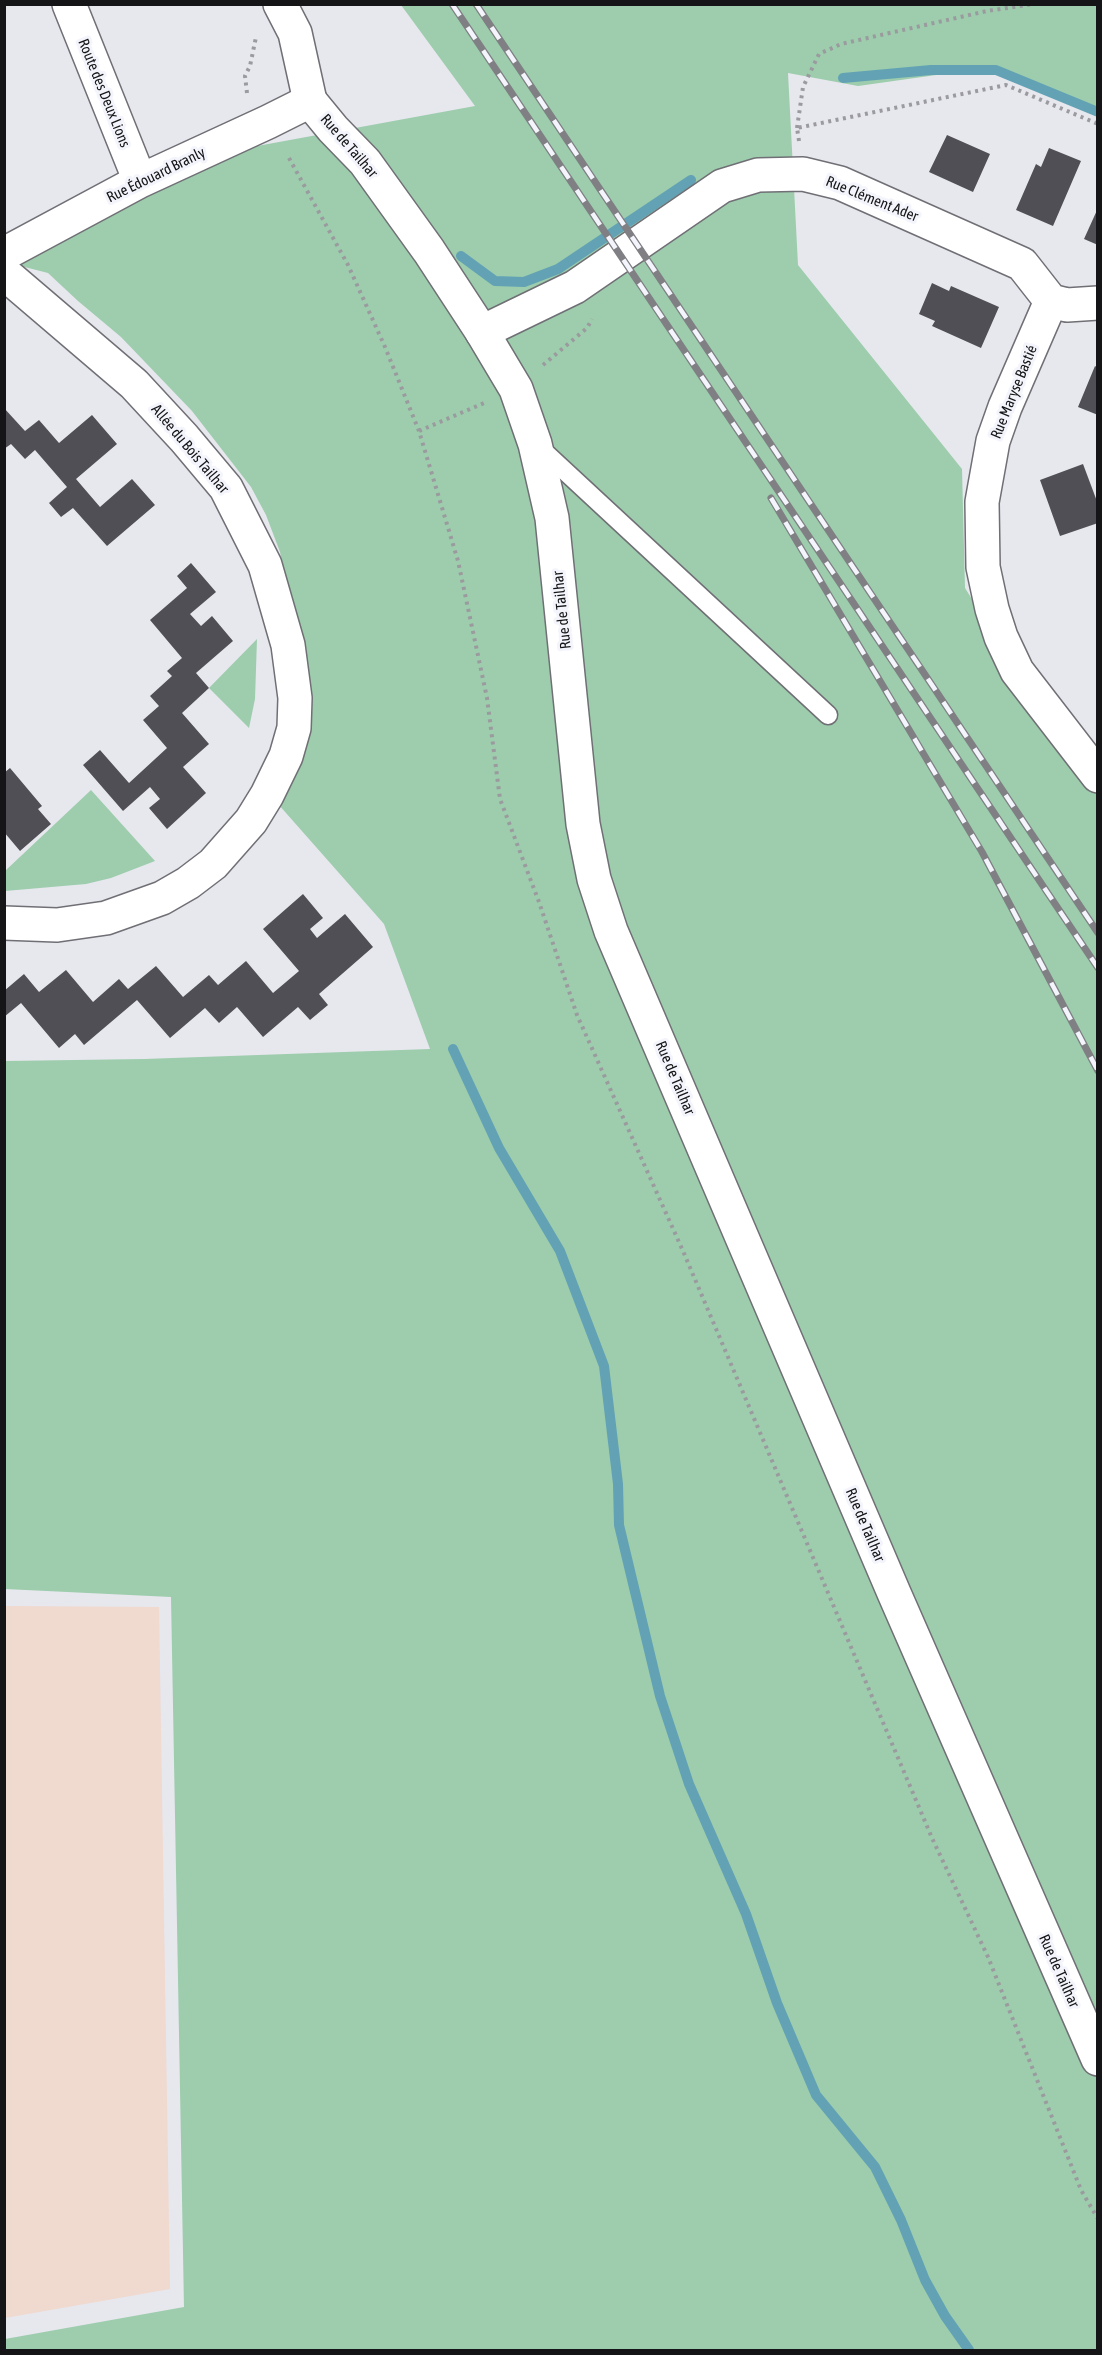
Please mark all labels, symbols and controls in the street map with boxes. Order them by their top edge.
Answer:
street label: Route des Deux Lions [74,36,134,150]
street label: Rue de Tailhar [317,111,381,181]
street label: Rue Édouard Branly [104,143,208,207]
street label: Rue Clément Ader [823,172,921,226]
street label: Rue Maryse Bastié [987,343,1041,441]
street label: Allée du Bois Tailhar [148,401,232,497]
street label: Rue de Tailhar [549,570,575,650]
street label: Rue de Tailhar [651,1038,699,1118]
street label: Rue de Tailhar [841,1485,889,1565]
street label: Rue de Tailhar [1035,1932,1083,2010]

